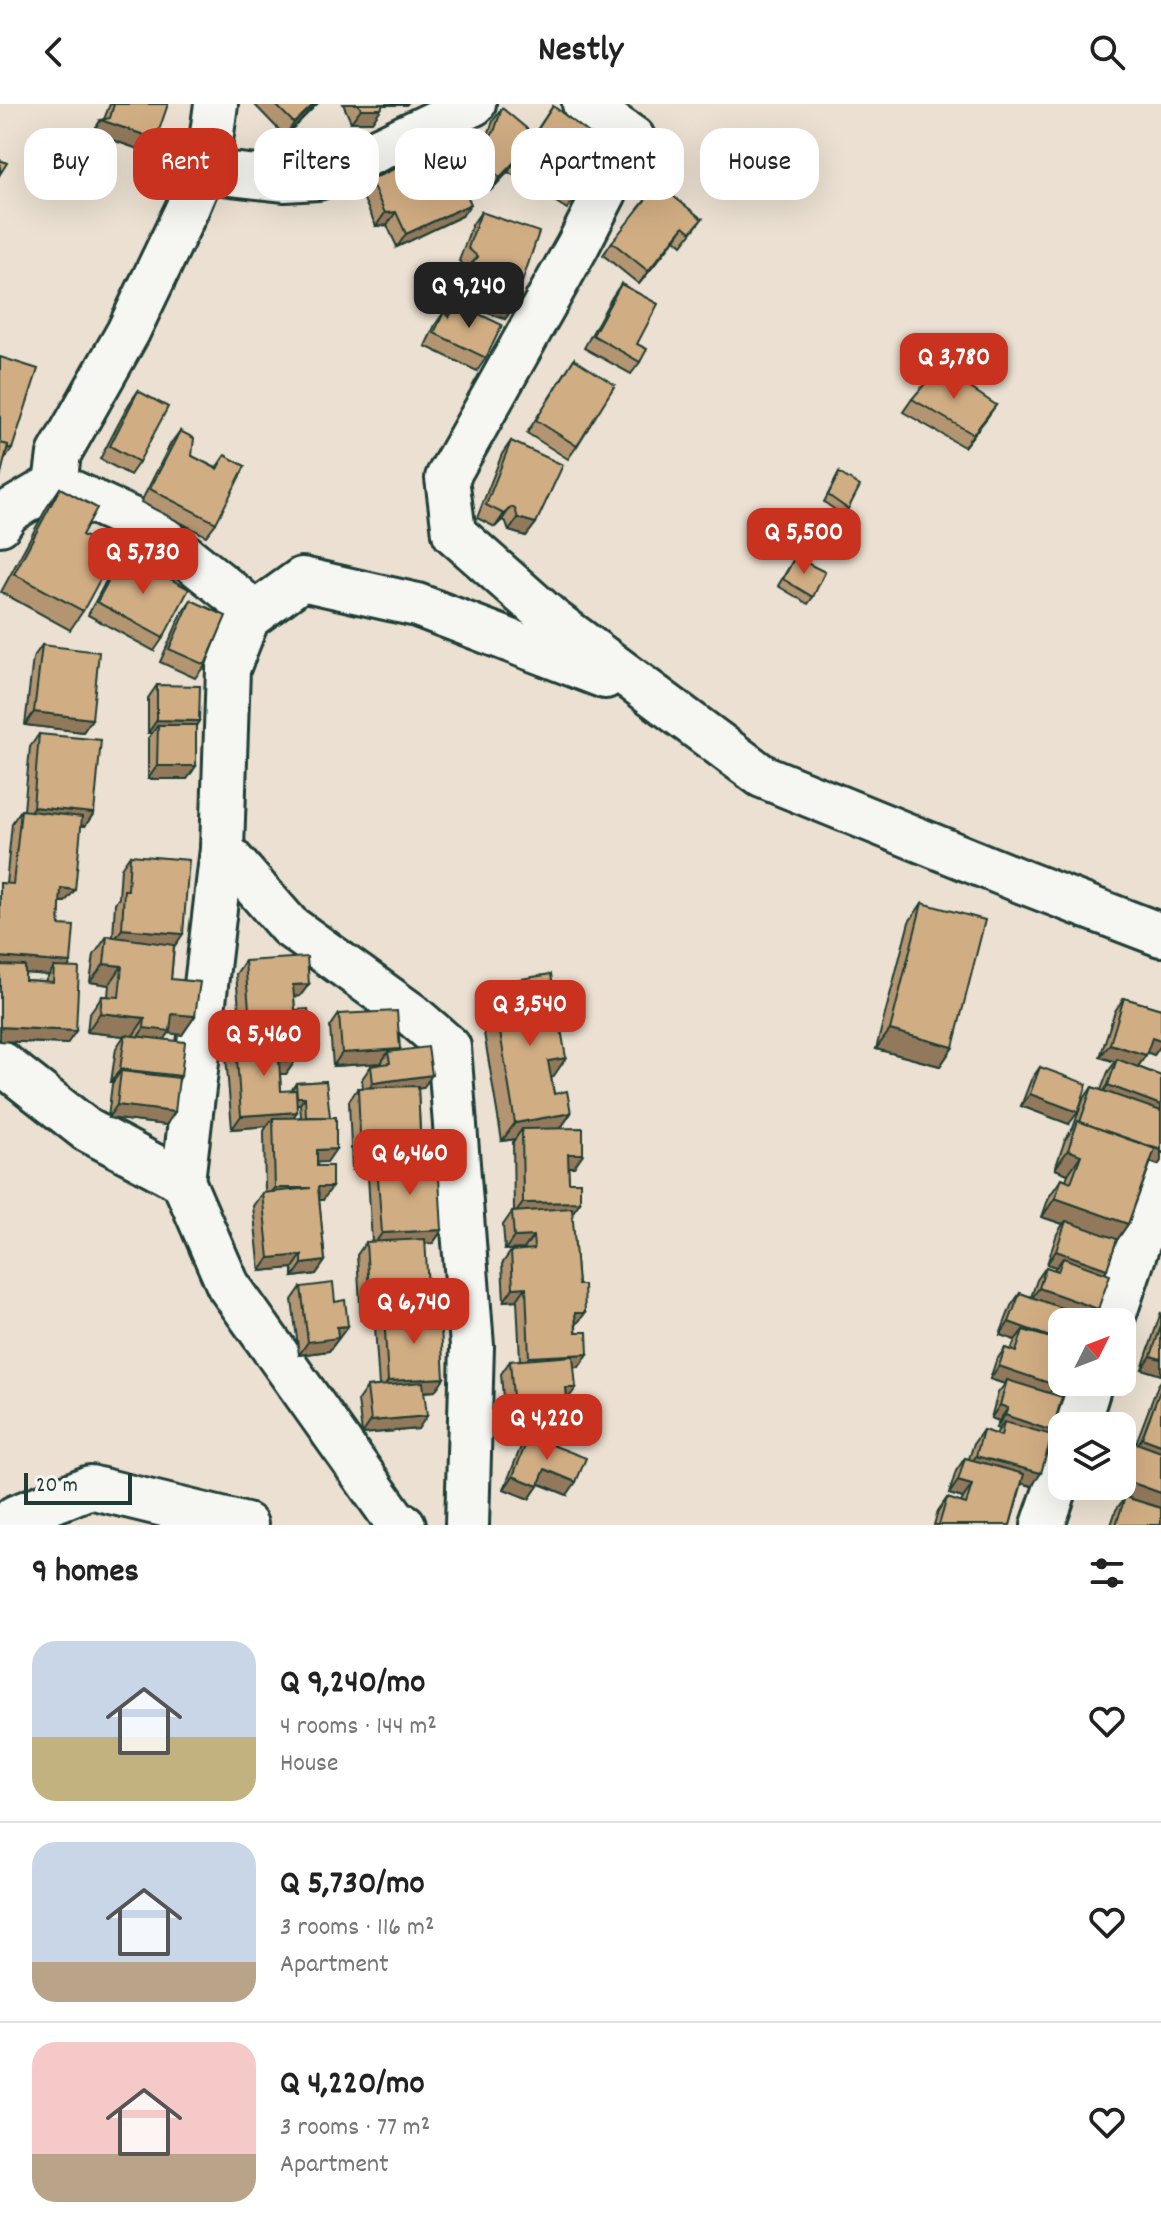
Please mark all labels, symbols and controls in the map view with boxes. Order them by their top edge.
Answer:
text: Nestly [538,26,623,78]
icon: back [32,30,76,74]
icon: search [1085,30,1129,74]
chip: Buy [24,128,117,200]
chip: Rent [133,128,238,200]
chip: Filters [254,128,379,200]
chip: New [395,128,495,200]
chip: Apartment [511,128,684,200]
chip: House [700,128,819,200]
pin: Q 9,240 [395,262,543,330]
text: Q 9,240 [432,269,506,306]
pin: Q 3,780 [880,333,1028,401]
text: Q 3,780 [918,340,990,377]
pin: Q 5,500 [730,508,878,576]
text: Q 5,500 [765,515,843,552]
pin: Q 5,730 [69,528,217,596]
text: Q 5,730 [106,535,180,572]
pin: Q 3,540 [456,980,604,1048]
text: Q 3,540 [493,987,567,1024]
pin: Q 5,460 [190,1010,338,1078]
text: Q 5,460 [226,1017,302,1054]
pin: Q 6,460 [336,1129,484,1197]
text: Q 6,460 [372,1136,448,1173]
pin: Q 6,740 [340,1278,488,1346]
text: Q 6,740 [377,1285,451,1322]
north arrow [1048,1308,1136,1396]
map controls [1048,1308,1136,1500]
pin: Q 4,220 [473,1394,621,1462]
text: Q 4,220 [510,1401,584,1438]
button: layers [1048,1412,1136,1500]
scale bar [24,1469,132,1505]
text: 20 m [36,1471,78,1502]
text: 9 homes [32,1549,139,1598]
icon: filters [1085,1551,1129,1595]
text: Q 9,240/mo [280,1660,425,1709]
icon: home [96,1673,192,1769]
icon: heart [1085,1699,1129,1743]
text: 4 rooms · 144 m² [280,1709,437,1746]
text: House [280,1746,338,1783]
text: Q 5,730/mo [280,1861,425,1910]
icon: home [96,1874,192,1970]
icon: heart [1085,1900,1129,1944]
text: 3 rooms · 116 m² [280,1910,434,1947]
text: Apartment [280,1947,389,1984]
text: Q 4,220/mo [280,2061,425,2110]
icon: home [96,2074,192,2170]
icon: heart [1085,2100,1129,2144]
text: 3 rooms · 77 m² [280,2110,430,2147]
text: Apartment [280,2147,389,2184]

